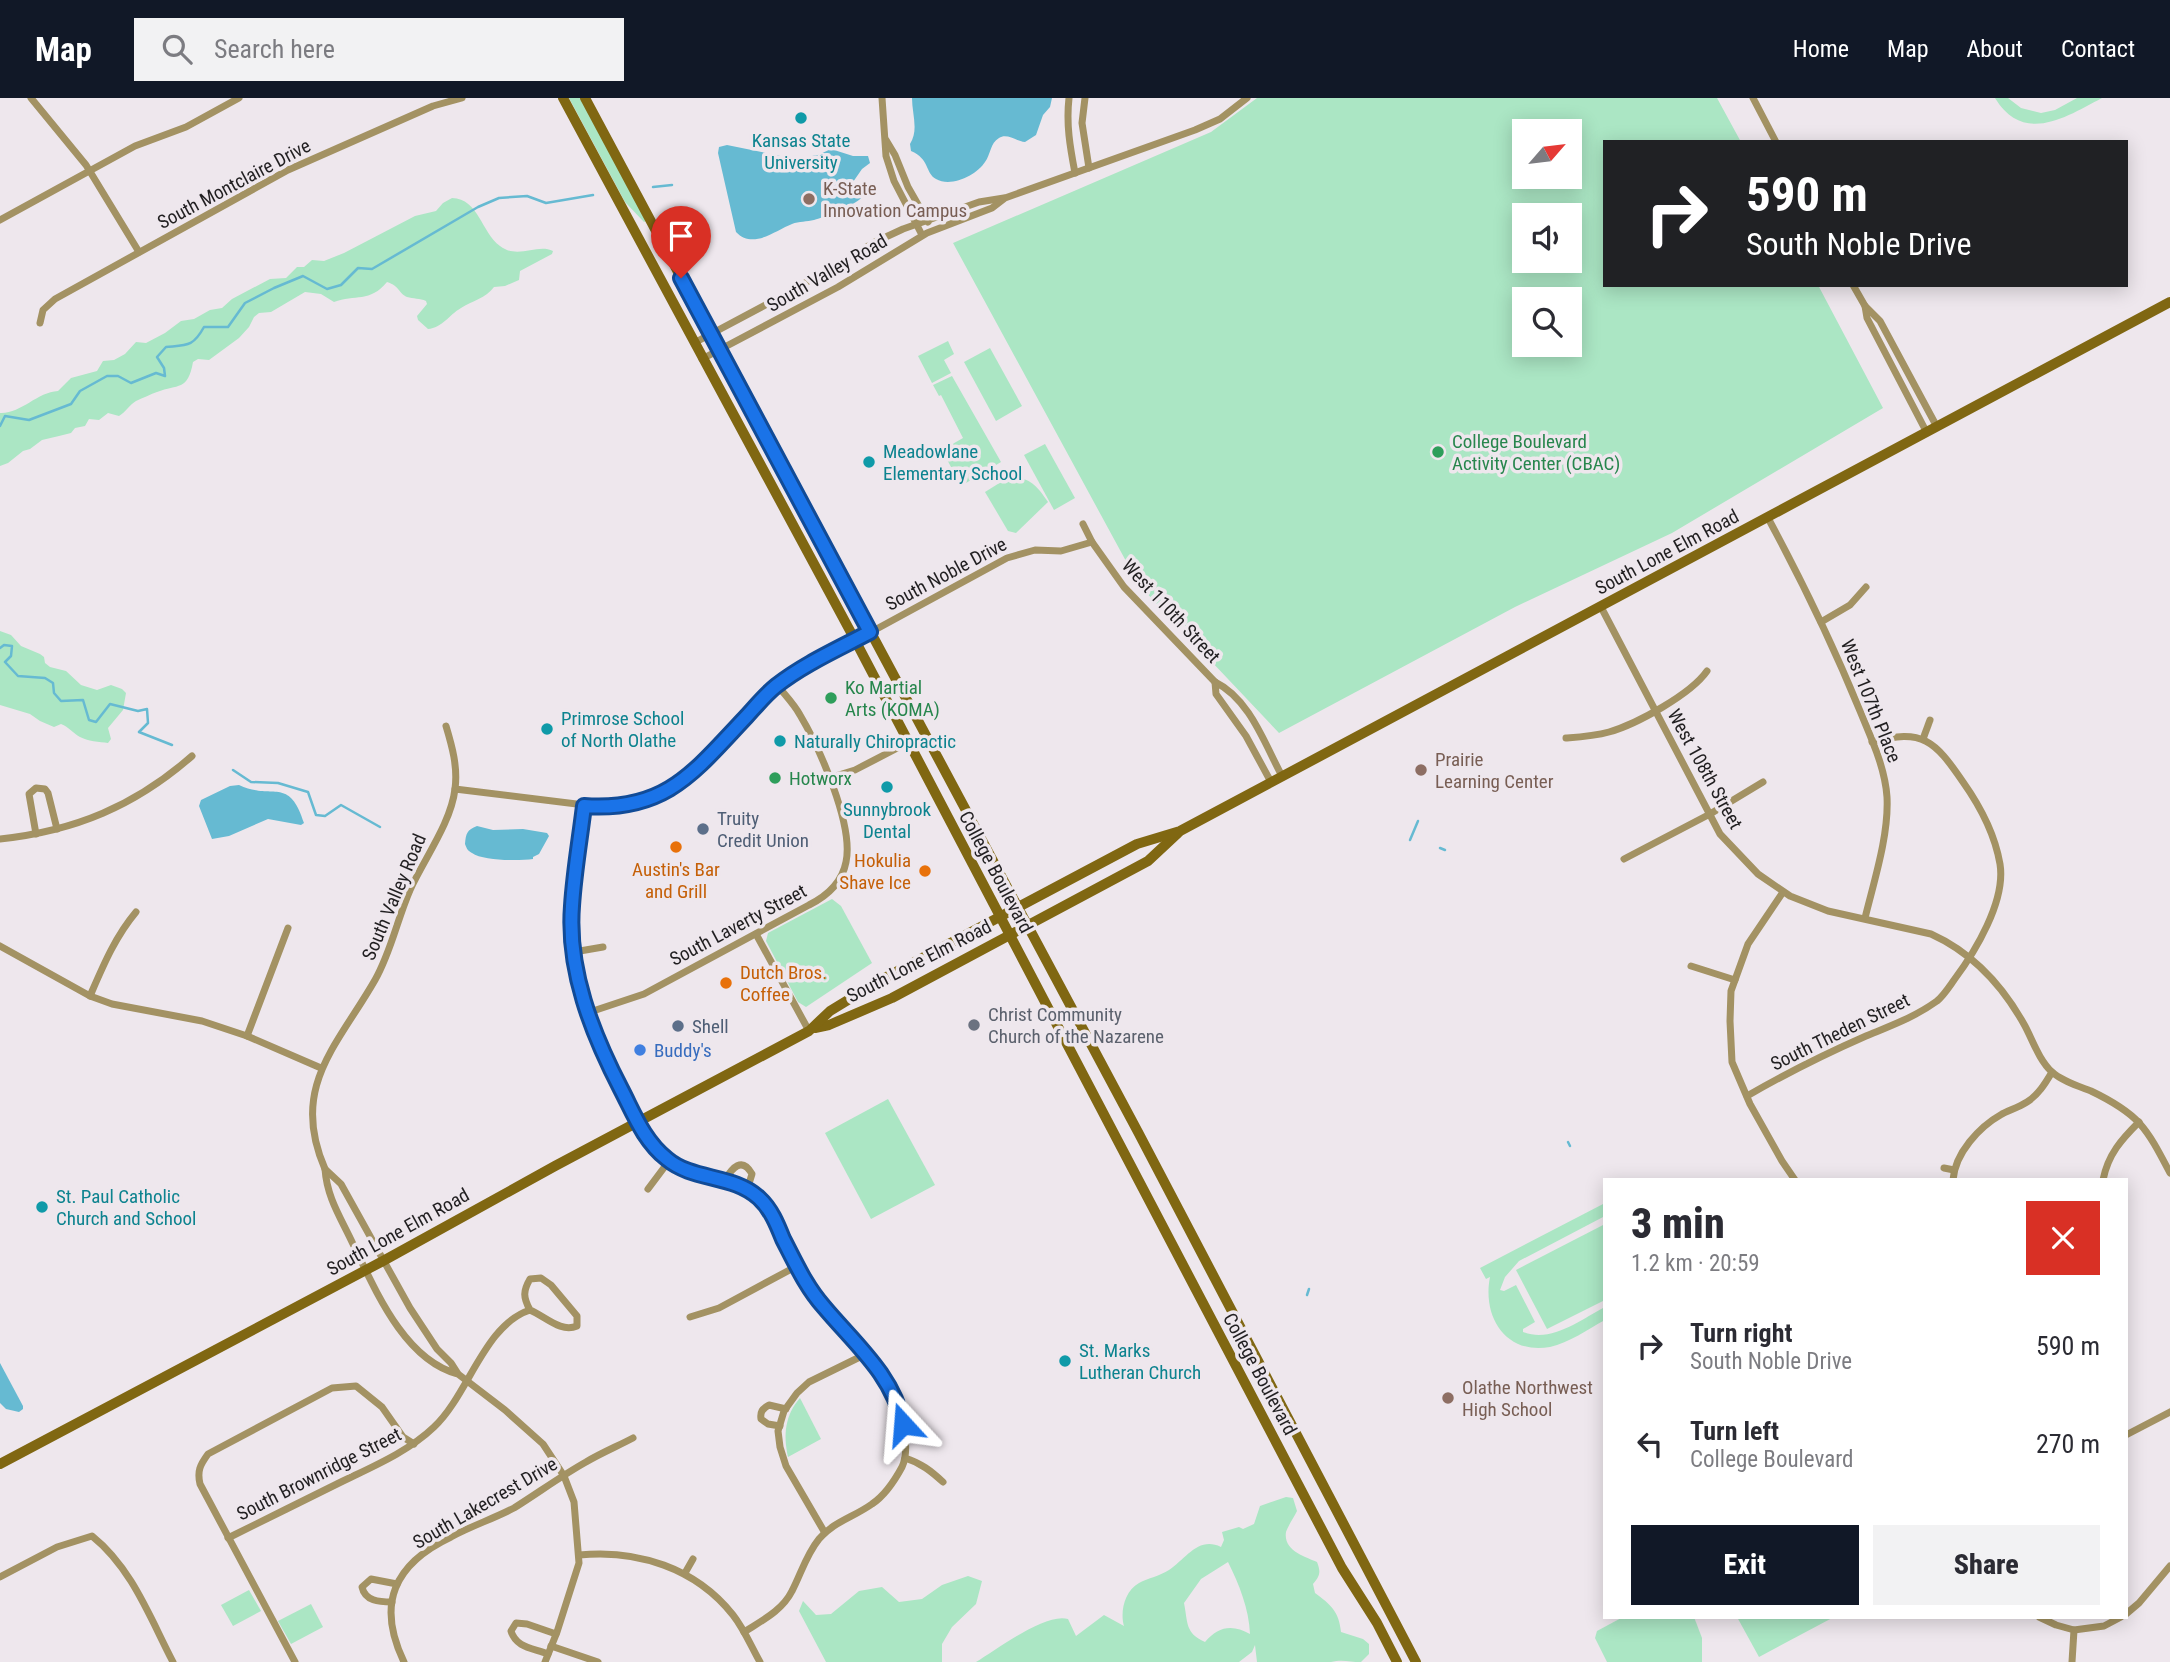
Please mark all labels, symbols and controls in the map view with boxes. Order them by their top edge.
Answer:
search box [134,18,624,81]
text: Map [35,30,92,69]
icon: search [158,30,196,68]
text: Search here [214,34,335,64]
text: Home [1793,35,1849,63]
text: Map [1887,35,1929,63]
text: About [1967,35,2023,63]
text: Contact [2061,35,2135,63]
marker: Kansas State University [793,110,809,126]
north arrow [1512,119,1582,189]
map controls [1512,119,1582,357]
place label: Kansas State University [752,129,850,174]
street label: South Montclaire Drive [154,134,314,234]
text: 590 m [1746,166,1868,223]
icon: right [1631,168,1722,259]
place label: K-State Innovation Campus [823,177,967,222]
marker: K-State Innovation Campus [801,191,817,207]
button: sound [1512,203,1582,273]
pin [651,206,711,278]
icon: arrive [662,217,700,255]
text: South Noble Drive [1746,225,1972,263]
street label: South Valley Road [763,229,891,317]
button: search [1512,287,1582,357]
place label: College Boulevard Activity Center (CBAC) [1452,430,1620,475]
place label: Meadowlane Elementary School [883,440,1022,485]
marker: College Boulevard Activity Center (CBAC) [1430,444,1446,460]
marker: Meadowlane Elementary School [861,454,877,470]
street label: South Lone Elm Road [1591,504,1743,600]
street label: South Noble Drive [881,532,1011,616]
street label: West 110th Street [1117,554,1225,668]
street label: West 107th Place [1836,636,1906,766]
place label: Ko Martial Arts (KOMA) [845,676,940,721]
marker: Ko Martial Arts (KOMA) [823,690,839,706]
street label: West 108th Street [1663,705,1747,833]
place label: Primrose School of North Olathe [561,707,684,752]
marker: Primrose School of North Olathe [539,721,555,737]
place label: Naturally Chiropractic [794,730,956,753]
marker: Naturally Chiropractic [772,733,788,749]
place label: Prairie Learning Center [1435,748,1554,793]
marker: Prairie Learning Center [1413,762,1429,778]
place label: Hotworx [789,767,852,790]
marker: Hotworx [767,770,783,786]
marker: Sunnybrook Dental [879,779,895,795]
place label: Sunnybrook Dental [843,798,931,843]
place label: Truity Credit Union [717,807,809,852]
street label: College Boulevard [954,807,1038,937]
marker: Truity Credit Union [695,821,711,837]
street label: South Valley Road [357,830,431,964]
marker: Austin's Bar and Grill [668,839,684,855]
place label: Hokulia Shave Ice [839,849,911,894]
place label: Austin's Bar and Grill [632,858,720,903]
marker: Hokulia Shave Ice [917,863,933,879]
street label: South Laverty Street [666,879,810,971]
street label: South Lone Elm Road [843,915,995,1007]
place label: Dutch Bros. Coffee [740,961,827,1006]
marker: Dutch Bros. Coffee [718,975,734,991]
street label: South Theden Street [1767,988,1913,1076]
place label: Christ Community Church of the Nazarene [988,1003,1164,1048]
place label: Shell [692,1015,729,1038]
marker: Christ Community Church of the Nazarene [966,1017,982,1033]
marker: Shell [670,1018,686,1034]
place label: Buddy's [654,1039,712,1062]
marker: Buddy's [632,1042,648,1058]
street label: South Lone Elm Road [323,1183,473,1281]
place label: St. Paul Catholic Church and School [56,1185,196,1230]
marker: St. Paul Catholic Church and School [34,1199,50,1215]
text: 3 min [1631,1199,1725,1248]
button: close [2026,1201,2100,1275]
text: 1.2 km · 20:59 [1631,1250,1760,1277]
street label: College Boulevard [1218,1309,1302,1439]
text: Turn right [1690,1318,1792,1348]
icon: right [1631,1327,1669,1365]
text: 590 m [2036,1331,2100,1361]
place label: St. Marks Lutheran Church [1079,1339,1201,1384]
text: South Noble Drive [1690,1348,1852,1375]
marker: St. Marks Lutheran Church [1057,1353,1073,1369]
place label: Olathe Northwest High School [1462,1376,1593,1421]
position arrow [866,1387,940,1461]
marker: Olathe Northwest High School [1440,1390,1456,1406]
text: Turn left [1690,1416,1779,1446]
street label: South Brownridge Street [233,1423,405,1525]
icon: left [1631,1425,1669,1463]
text: 270 m [2036,1429,2100,1459]
text: College Boulevard [1690,1446,1853,1473]
street label: South Lakecrest Drive [409,1452,561,1554]
button: Exit [1631,1525,1859,1605]
button: Share [1873,1525,2100,1605]

